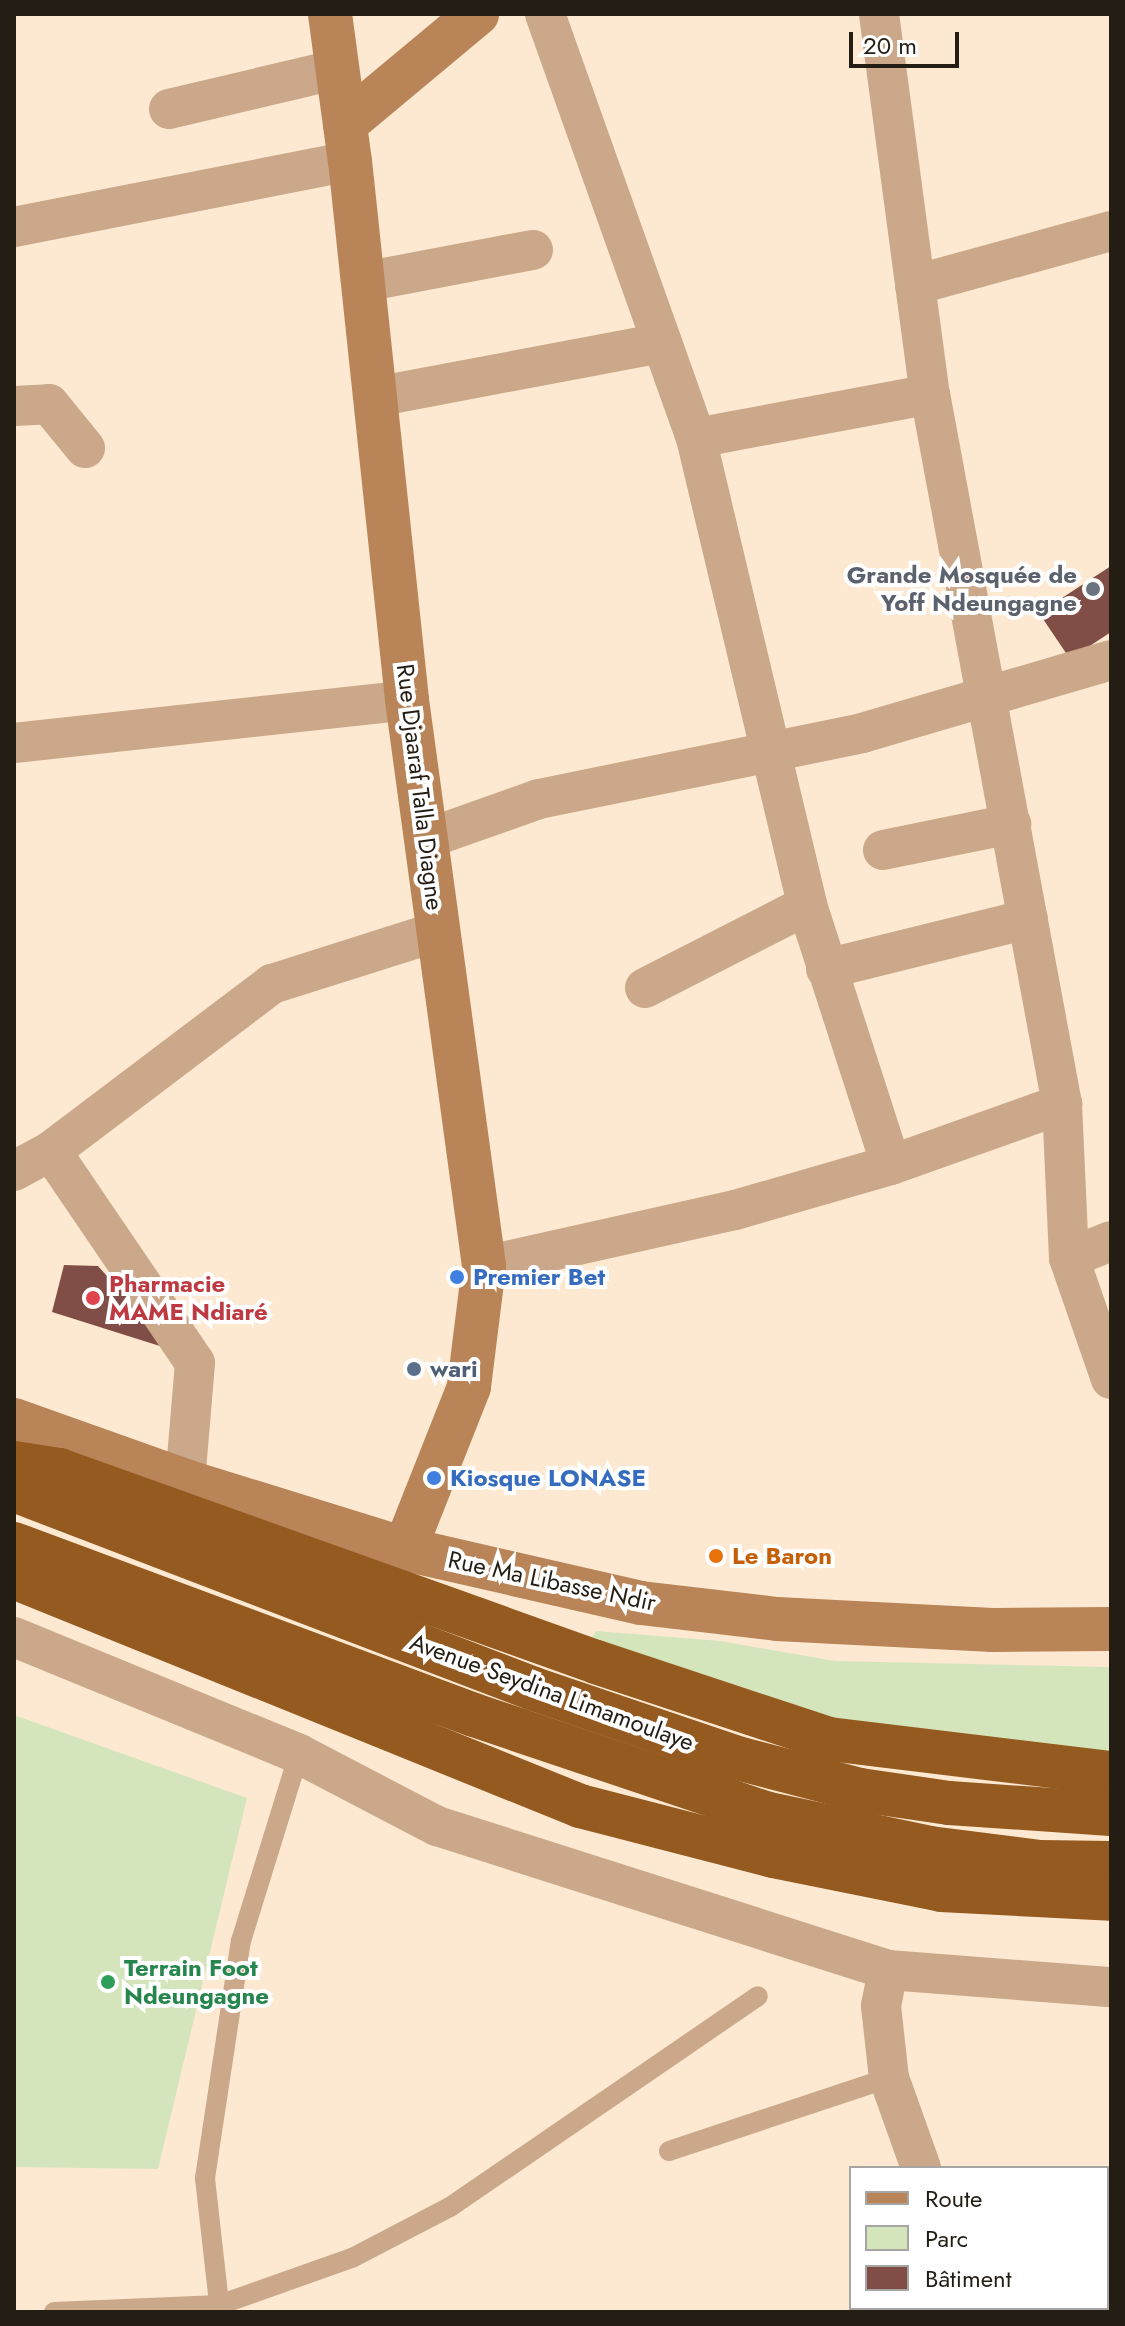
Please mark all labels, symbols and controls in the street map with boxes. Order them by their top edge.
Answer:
scale bar [853,16,963,66]
text: 20 m [863,28,917,63]
place label: Grande Mosquée de Yoff Ndeungagne [847,561,1077,617]
marker: Grande Mosquée de Yoff Ndeungagne [1084,580,1102,598]
street label: Rue Djaaraf Talla Diagne [391,662,449,912]
place label: Premier Bet [473,1263,605,1291]
marker: Premier Bet [448,1268,466,1286]
place label: Pharmacie MAME Ndiaré [109,1270,268,1326]
marker: Pharmacie MAME Ndiaré [84,1289,102,1307]
place label: wari [430,1355,478,1383]
marker: wari [405,1360,423,1378]
place label: Kiosque LONASE [450,1464,646,1492]
marker: Kiosque LONASE [425,1469,443,1487]
place label: Le Baron [732,1542,832,1570]
street label: Rue Ma Libasse Ndir [445,1545,659,1617]
marker: Le Baron [707,1547,725,1565]
street label: Avenue Seydina Limamoulaye [406,1627,698,1757]
place label: Terrain Foot Ndeungagne [124,1954,269,2010]
marker: Terrain Foot Ndeungagne [99,1973,117,1991]
legend [849,2166,1109,2310]
text: Route [925,2181,982,2216]
text: Parc [925,2221,968,2256]
text: Bâtiment [925,2261,1011,2296]

